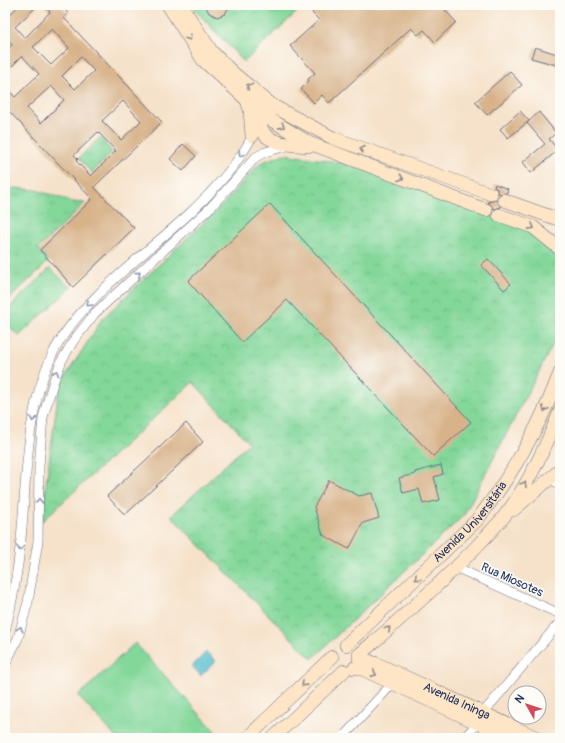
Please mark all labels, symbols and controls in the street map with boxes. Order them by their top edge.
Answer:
one-way arrow [184,34,191,41]
one-way arrow [246,84,254,91]
one-way arrow [278,122,285,129]
one-way arrow [358,145,365,154]
one-way arrow [239,150,246,157]
one-way arrow [398,173,405,182]
one-way arrow [528,222,535,230]
one-way arrow [133,271,141,279]
one-way arrow [86,299,94,307]
one-way arrow [52,370,60,377]
one-way arrow [542,405,550,413]
one-way arrow [29,416,37,422]
street label: Avenida Universitária [430,478,510,566]
one-way arrow [520,481,527,488]
one-way arrow [35,498,43,504]
one-way arrow [16,545,25,551]
street label: Rua Miosotes [479,560,546,601]
one-way arrow [414,574,422,581]
one-way arrow [15,626,24,633]
one-way arrow [383,626,391,634]
one-way arrow [371,670,378,678]
one-way arrow [301,679,309,687]
street label: Avenida Ininga [421,679,493,723]
north arrow [507,685,547,725]
text: N [512,692,527,706]

